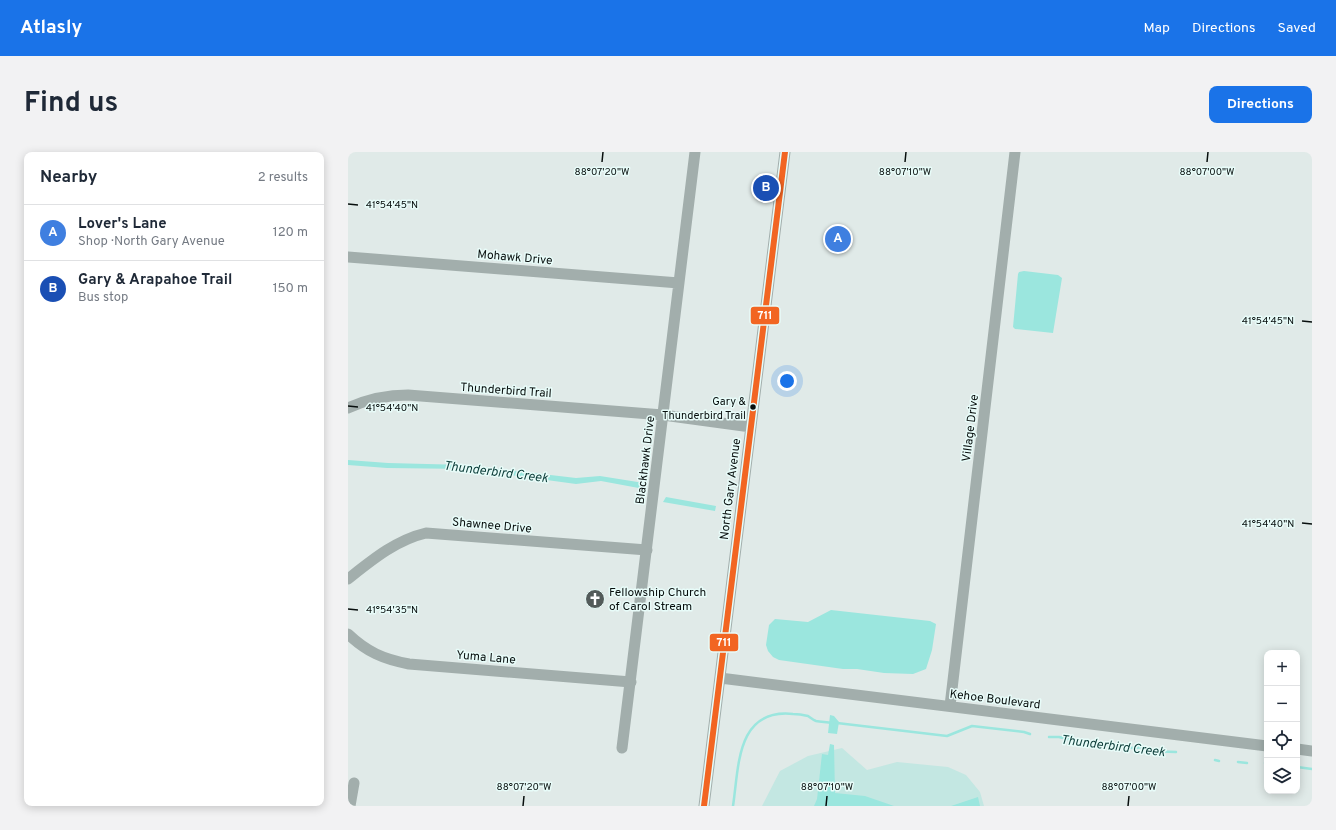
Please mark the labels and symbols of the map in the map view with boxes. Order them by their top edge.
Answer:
text: 88°07'20"W [575,166,629,179]
text: 88°07'10"W [879,166,931,179]
text: 88°07'00"W [1180,166,1234,179]
pin: B [753,173,779,203]
text: 41°54'45"N [366,199,418,212]
pin: A [825,224,851,254]
street label: Mohawk Drive [477,247,553,269]
line badge: 711 [750,306,780,325]
text: 711 [758,309,772,323]
text: 41°54'45"N [1242,315,1294,328]
your location [777,371,797,391]
street label: Thunderbird Trail [460,380,552,402]
street label: Village Drive [959,393,983,463]
place label: Gary & Thunderbird Trail [662,395,747,423]
text: 41°54'40"N [366,402,418,415]
marker: Gary & Thunderbird Trail [748,402,758,412]
street label: Blackhawk Drive [633,415,659,505]
street label: North Gary Avenue [717,437,745,541]
water label: Thunderbird Creek [443,459,549,487]
street label: Shawnee Drive [451,515,533,537]
text: 41°54'40"N [1242,518,1294,531]
place label: Fellowship Church of Carol Stream [609,585,706,615]
church icon: Fellowship Church of Carol Stream [584,588,606,610]
text: 41°54'35"N [366,604,418,617]
line badge: 711 [709,633,739,652]
text: 711 [717,636,731,650]
street label: Yuma Lane [455,647,516,669]
street label: Kehoe Boulevard [949,686,1041,714]
water label: Thunderbird Creek [1060,733,1166,761]
text: 88°07'20"W [497,781,551,794]
text: 88°07'10"W [801,781,853,794]
text: 88°07'00"W [1102,781,1156,794]

